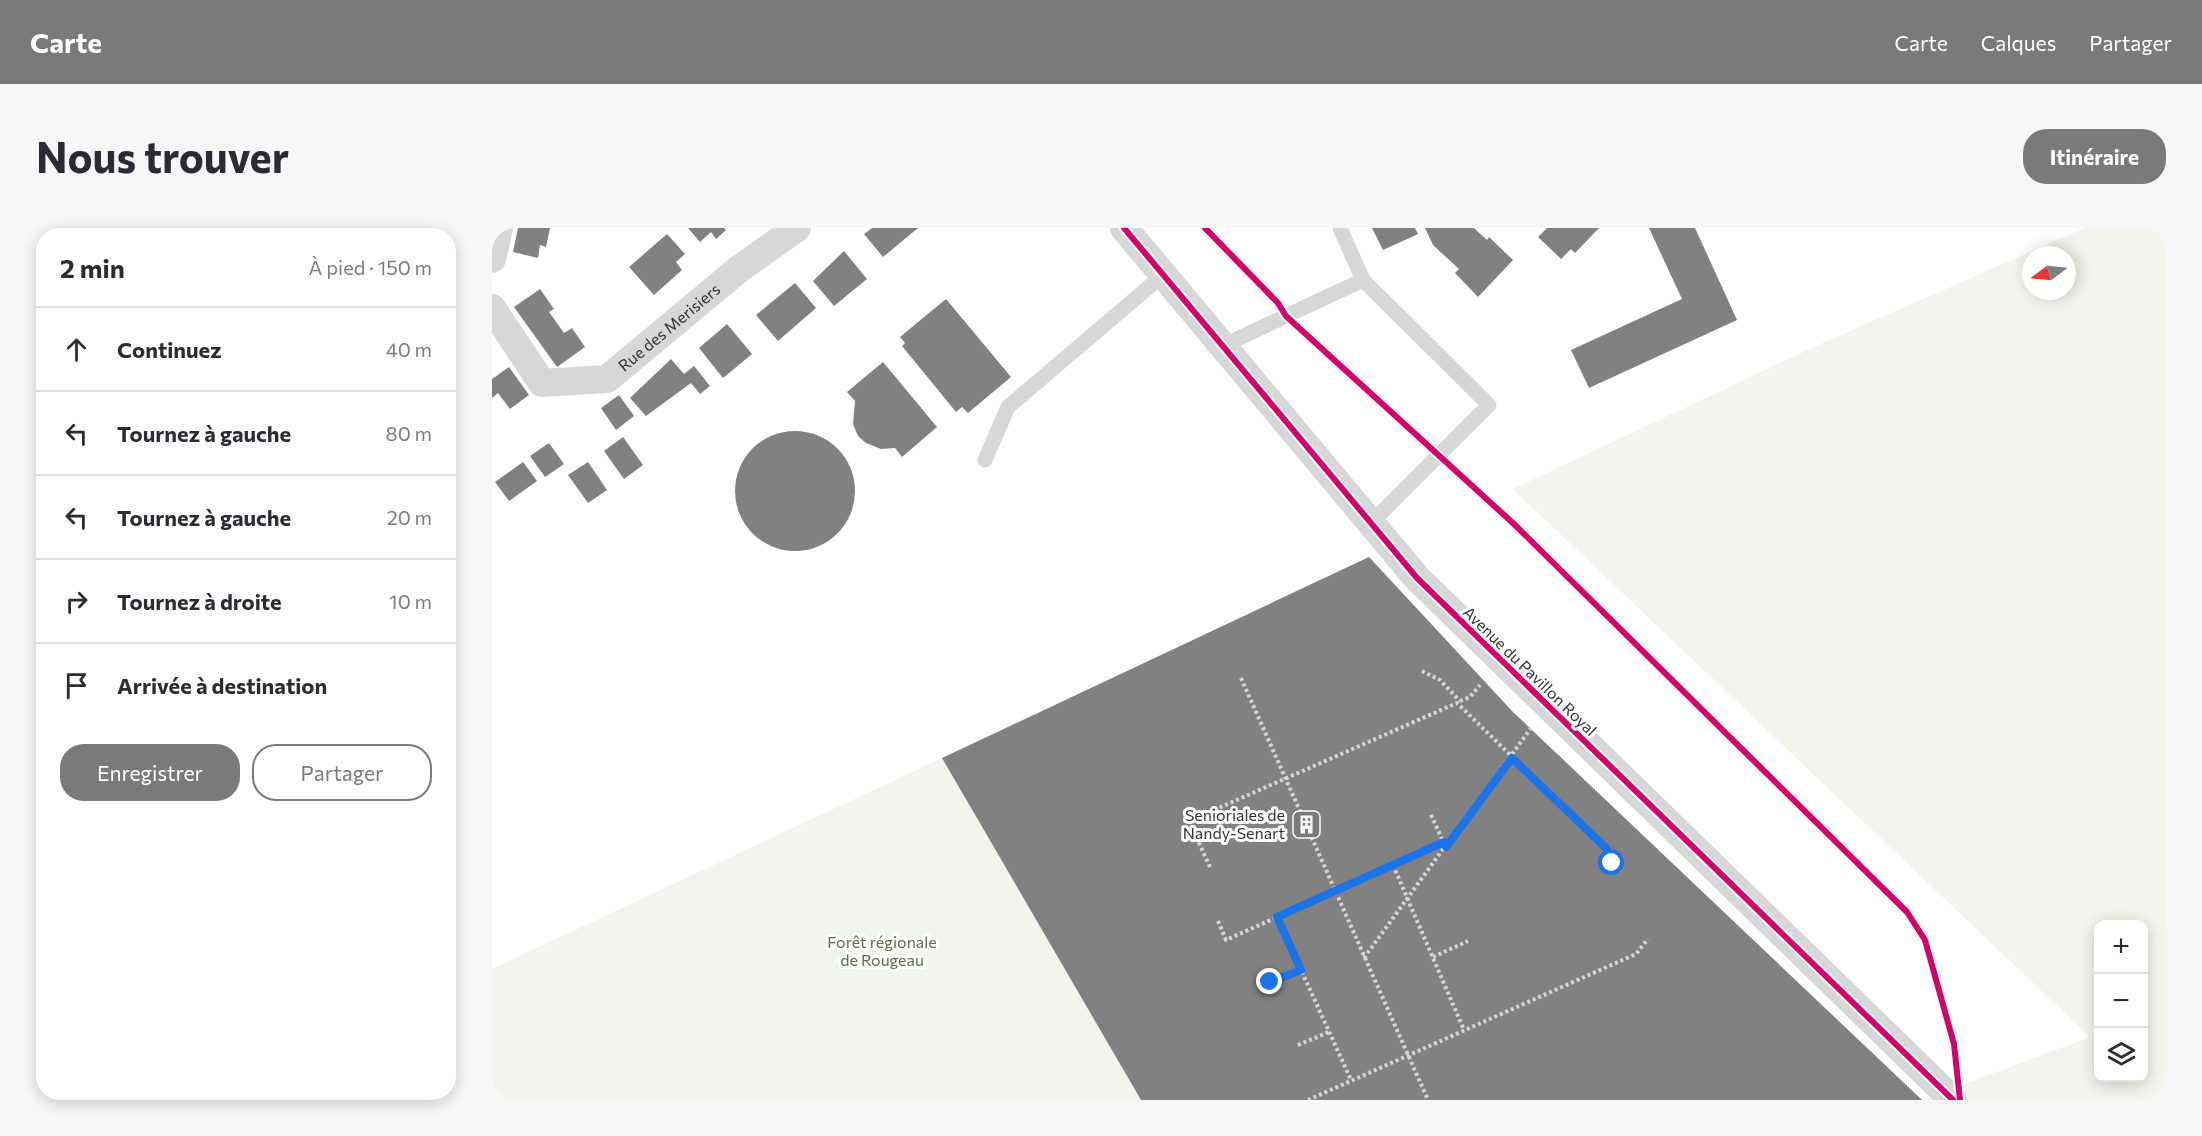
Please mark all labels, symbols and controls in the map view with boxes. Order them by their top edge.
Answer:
text: Carte [30,25,102,59]
text: Carte [1895,30,1948,55]
text: Calques [1981,30,2056,55]
text: Partager [2089,30,2172,55]
button: Itinéraire [2023,129,2166,184]
text: Nous trouver [36,130,289,182]
north arrow [2022,246,2076,300]
text: 2 min [60,252,125,283]
text: À pied · 150 m [309,255,432,279]
street label: Rue des Merisiers [614,279,723,375]
icon: ahead [60,333,93,366]
text: Continuez [117,336,222,363]
text: 40 m [386,337,432,361]
icon: left [60,417,93,450]
text: Tournez à gauche [117,420,291,447]
text: 80 m [386,421,432,445]
icon: left [60,501,93,534]
text: Tournez à gauche [117,504,291,531]
text: 20 m [387,505,432,529]
icon: right [60,585,93,618]
text: Tournez à droite [117,588,282,615]
text: 10 m [389,589,432,613]
street label: Avenue du Pavillon Royal [1460,602,1601,739]
icon: arrive [60,669,93,702]
text: Arrivée à destination [117,672,327,699]
button: Enregistrer [60,744,240,801]
button: Partager [252,744,432,801]
place label: Senioriales de Nandy-Senart [1183,805,1285,842]
building icon: Senioriales de Nandy-Senart [1290,808,1322,840]
route start [1598,849,1624,875]
map controls [2094,920,2148,1082]
button: + [2094,920,2148,974]
park label: Forêt régionale de Rougeau [827,932,937,969]
route end [1256,968,1282,994]
button: − [2094,974,2148,1028]
button: layers [2094,1028,2148,1082]

